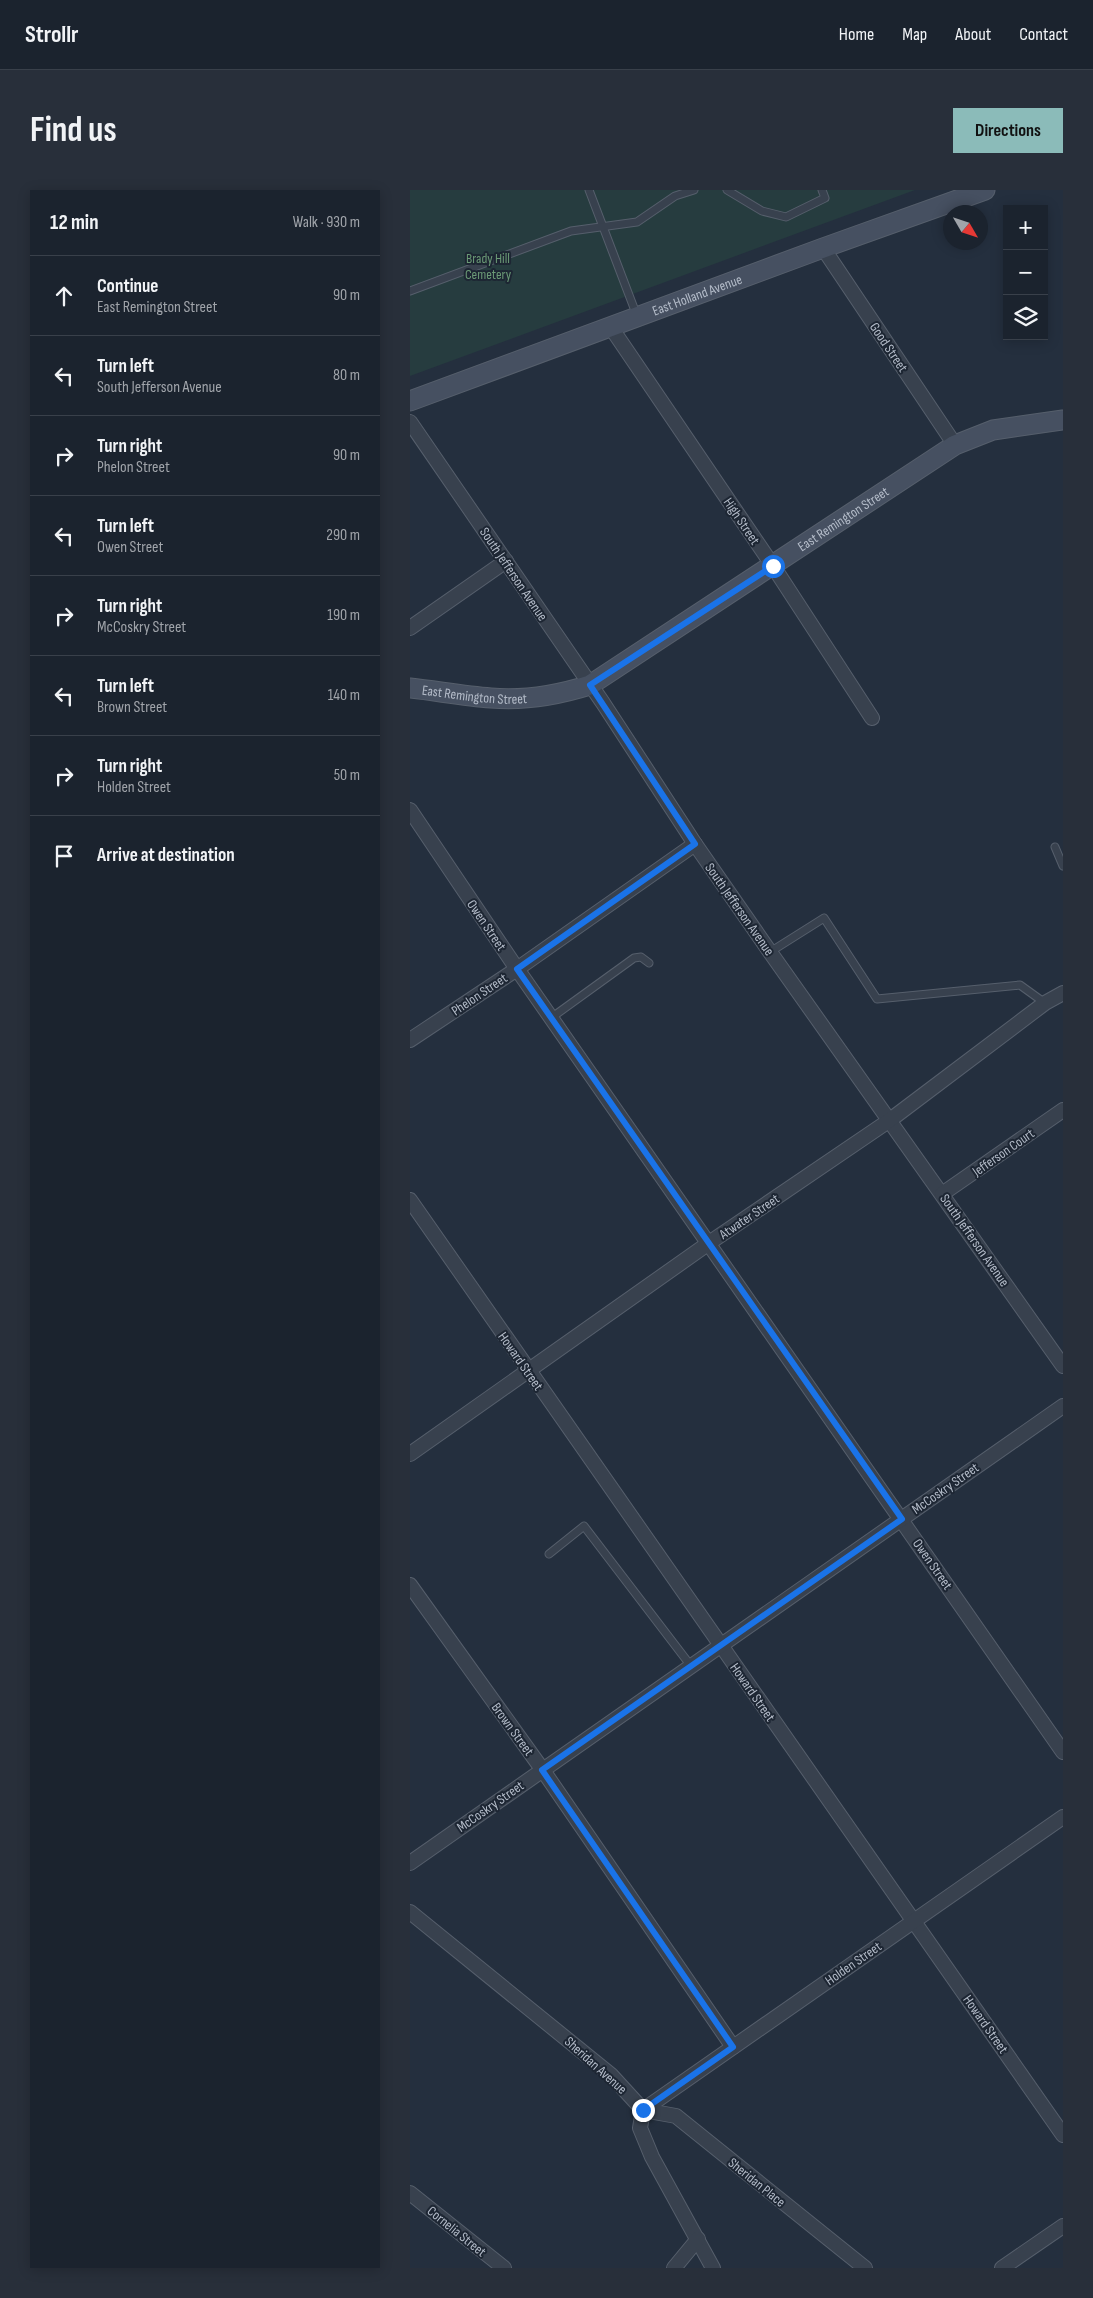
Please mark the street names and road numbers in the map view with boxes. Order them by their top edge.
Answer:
street label: East Holland Avenue [650,271,744,320]
street label: Good Street [866,319,911,375]
street label: East Remington Street [795,483,892,555]
street label: High Street [720,495,763,548]
street label: South Jefferson Avenue [476,524,551,624]
street label: East Remington Street [421,682,528,708]
street label: South Jefferson Avenue [701,860,778,959]
street label: Owen Street [463,896,510,954]
street label: Phelon Street [448,970,510,1019]
street label: Jefferson Court [968,1125,1037,1180]
street label: Atwater Street [715,1190,783,1243]
street label: South Jefferson Avenue [936,1191,1013,1290]
street label: Howard Street [494,1329,547,1394]
street label: McCoskry Street [908,1459,982,1518]
street label: Owen Street [909,1536,956,1593]
street label: Howard Street [726,1660,779,1725]
street label: Brown Street [488,1699,538,1759]
street label: McCoskry Street [453,1777,527,1836]
street label: Holden Street [822,1938,885,1989]
street label: Howard Street [959,1992,1012,2057]
street label: Sheridan Avenue [561,2033,630,2098]
street label: Sheridan Place [725,2154,789,2211]
street label: Cornelia Street [424,2203,490,2260]

